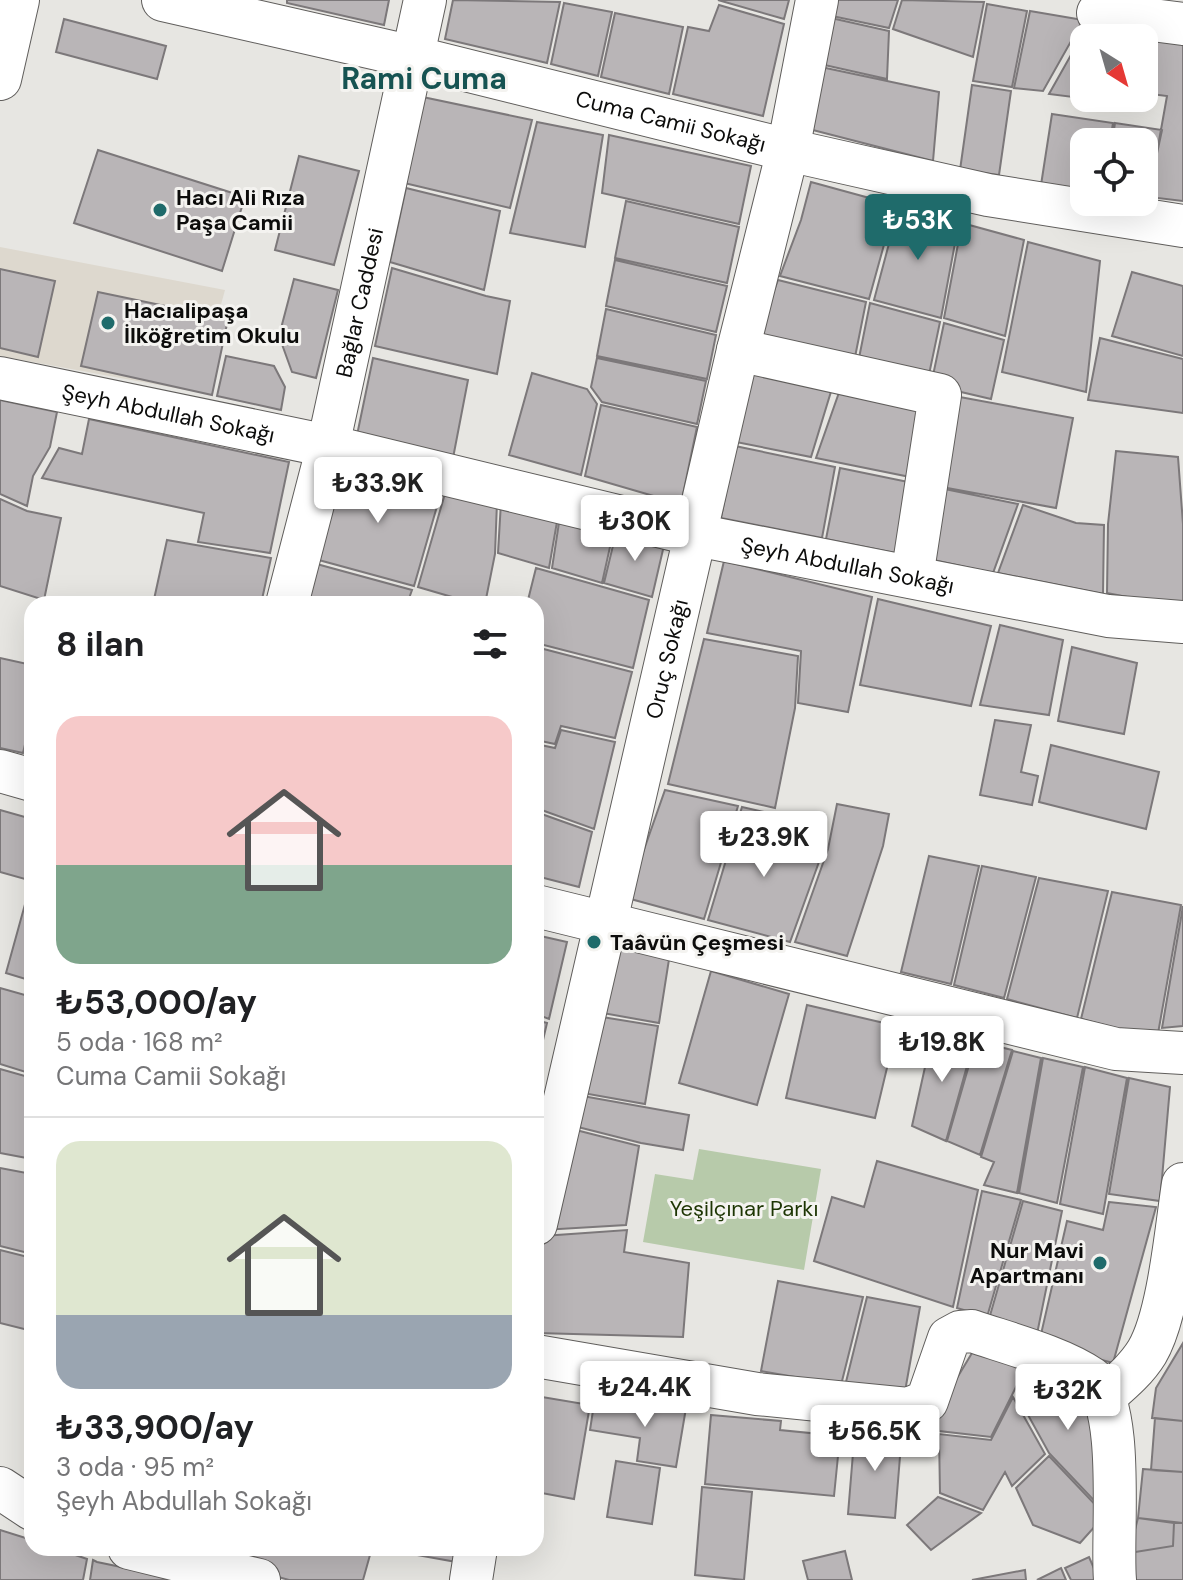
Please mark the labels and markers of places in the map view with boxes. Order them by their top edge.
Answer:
place label: Hacı Ali Rıza Paşa Camii [176,183,305,237]
pin: ₺53K [871,194,965,262]
marker: Hacı Ali Rıza Paşa Camii [151,201,169,219]
place label: Hacıalipaşa İlköğretim Okulu [124,296,300,350]
marker: Hacıalipaşa İlköğretim Okulu [99,314,117,332]
pin: ₺33.9K [313,457,443,525]
pin: ₺30K [588,495,682,563]
pin: ₺23.9K [699,811,829,879]
place label: Taâvün Çeşmesi [610,928,784,957]
marker: Taâvün Çeşmesi [585,933,603,951]
pin: ₺19.8K [877,1016,1007,1084]
place label: Nur Mavi Apartmanı [970,1236,1084,1290]
marker: Nur Mavi Apartmanı [1091,1254,1109,1272]
pin: ₺24.4K [580,1361,710,1429]
pin: ₺32K [1021,1364,1115,1432]
pin: ₺56.5K [810,1405,940,1473]

